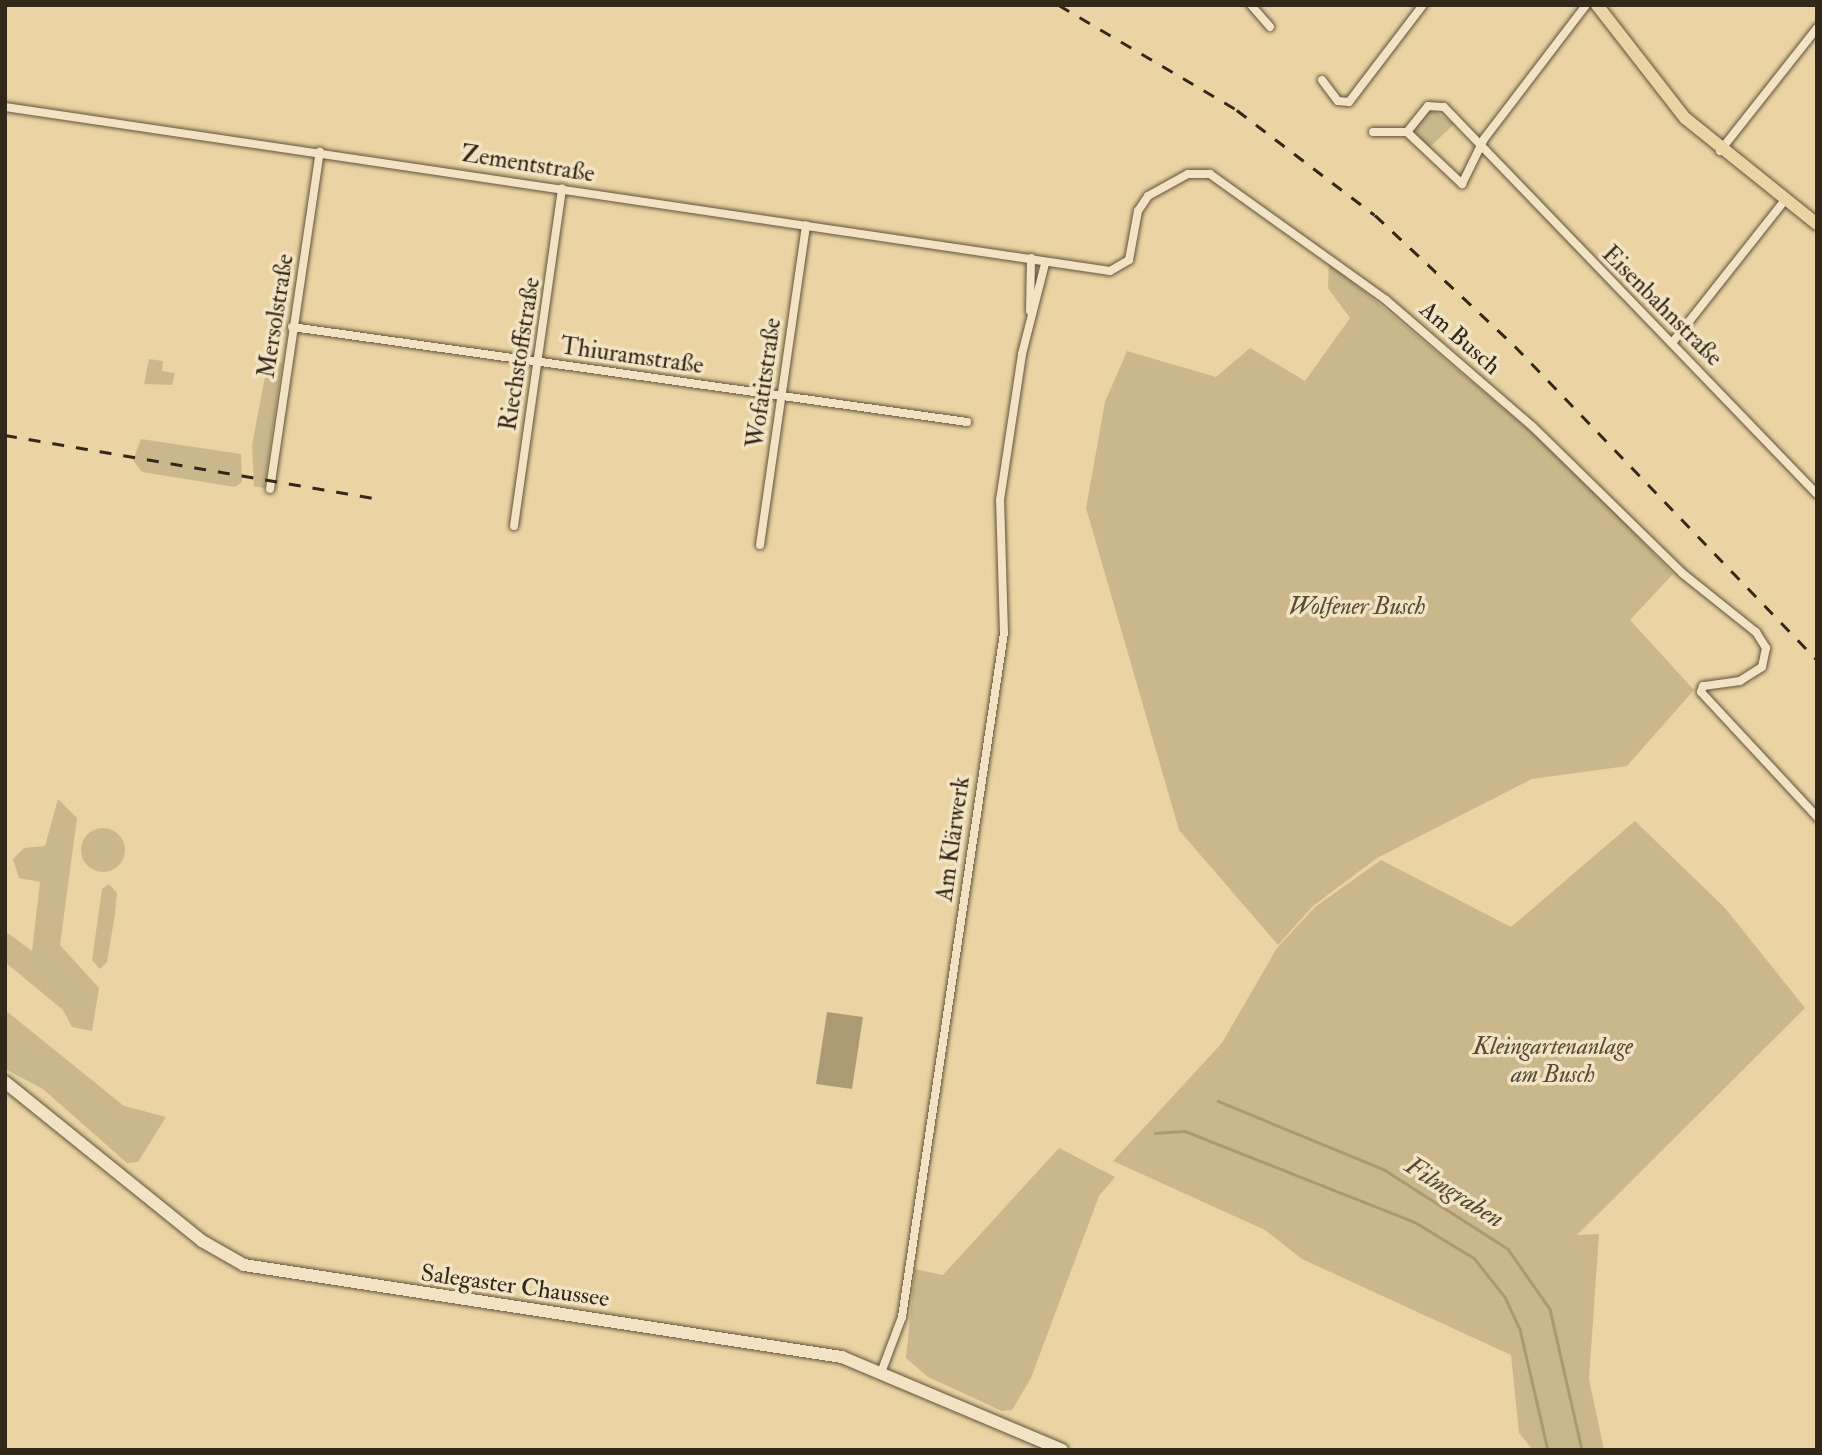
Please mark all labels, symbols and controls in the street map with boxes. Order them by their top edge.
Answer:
street label: Zementstraße [459,139,597,189]
street label: Eisenbahnstraße [1596,240,1728,372]
street label: Mersolstraße [252,252,300,380]
street label: Riechstoffstraße [494,275,546,433]
street label: Am Busch [1414,295,1506,381]
street label: Wofatitstraße [741,316,787,450]
street label: Thiuramstraße [559,332,705,380]
park label: Wolfener Busch [1288,593,1426,621]
street label: Am Klärwerk [930,775,976,903]
park label: Kleingartenanlage am Busch [1473,1033,1633,1089]
water label: Filmgraben [1399,1151,1509,1235]
street label: Salegaster Chaussee [419,1259,611,1313]

